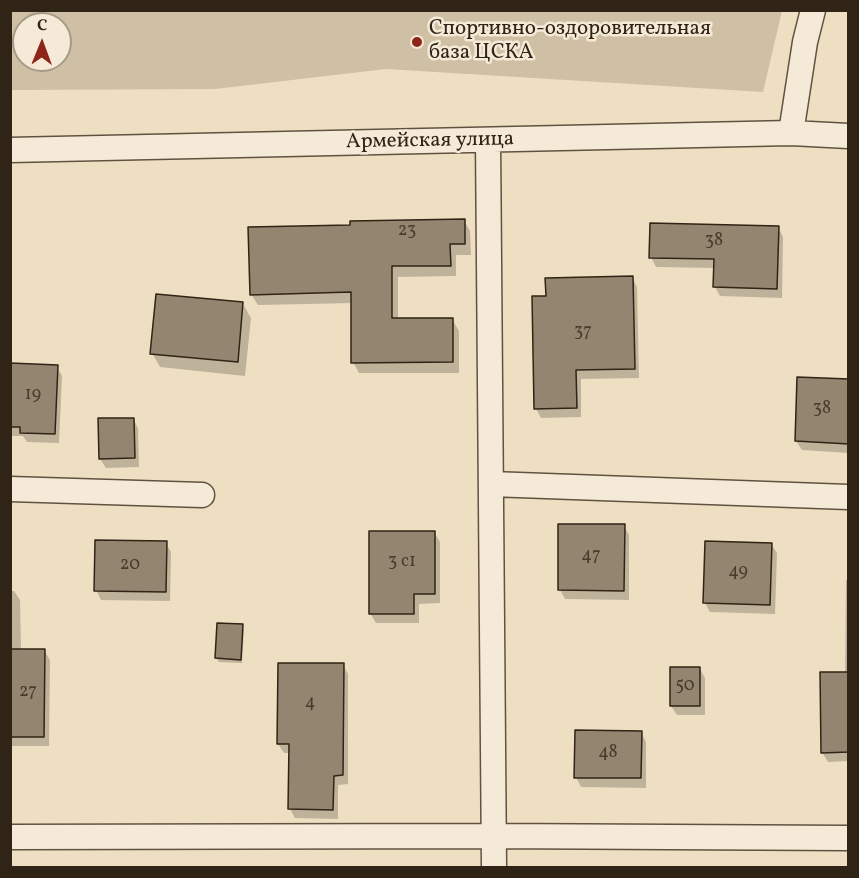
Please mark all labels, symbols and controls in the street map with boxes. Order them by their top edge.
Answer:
north arrow [12,12,72,72]
text: С [37,15,48,37]
place label: Спортивно-оздоровительная база ЦСКА [429,17,711,67]
marker: Спортивно-оздоровительная база ЦСКА [410,35,424,49]
street label: Армейская улица [346,128,514,156]
house number: 23 [398,221,416,243]
house number: 38 [705,231,723,253]
house number: 37 [574,322,592,344]
house number: 19 [25,385,41,407]
house number: 38 [813,399,831,421]
house number: 47 [581,546,601,568]
house number: 3 с1 [388,552,416,574]
house number: 20 [120,555,140,577]
house number: 49 [728,562,748,584]
house number: 50 [675,676,695,698]
house number: 27 [19,682,37,704]
house number: 4 [305,693,315,715]
house number: 48 [598,743,618,765]

